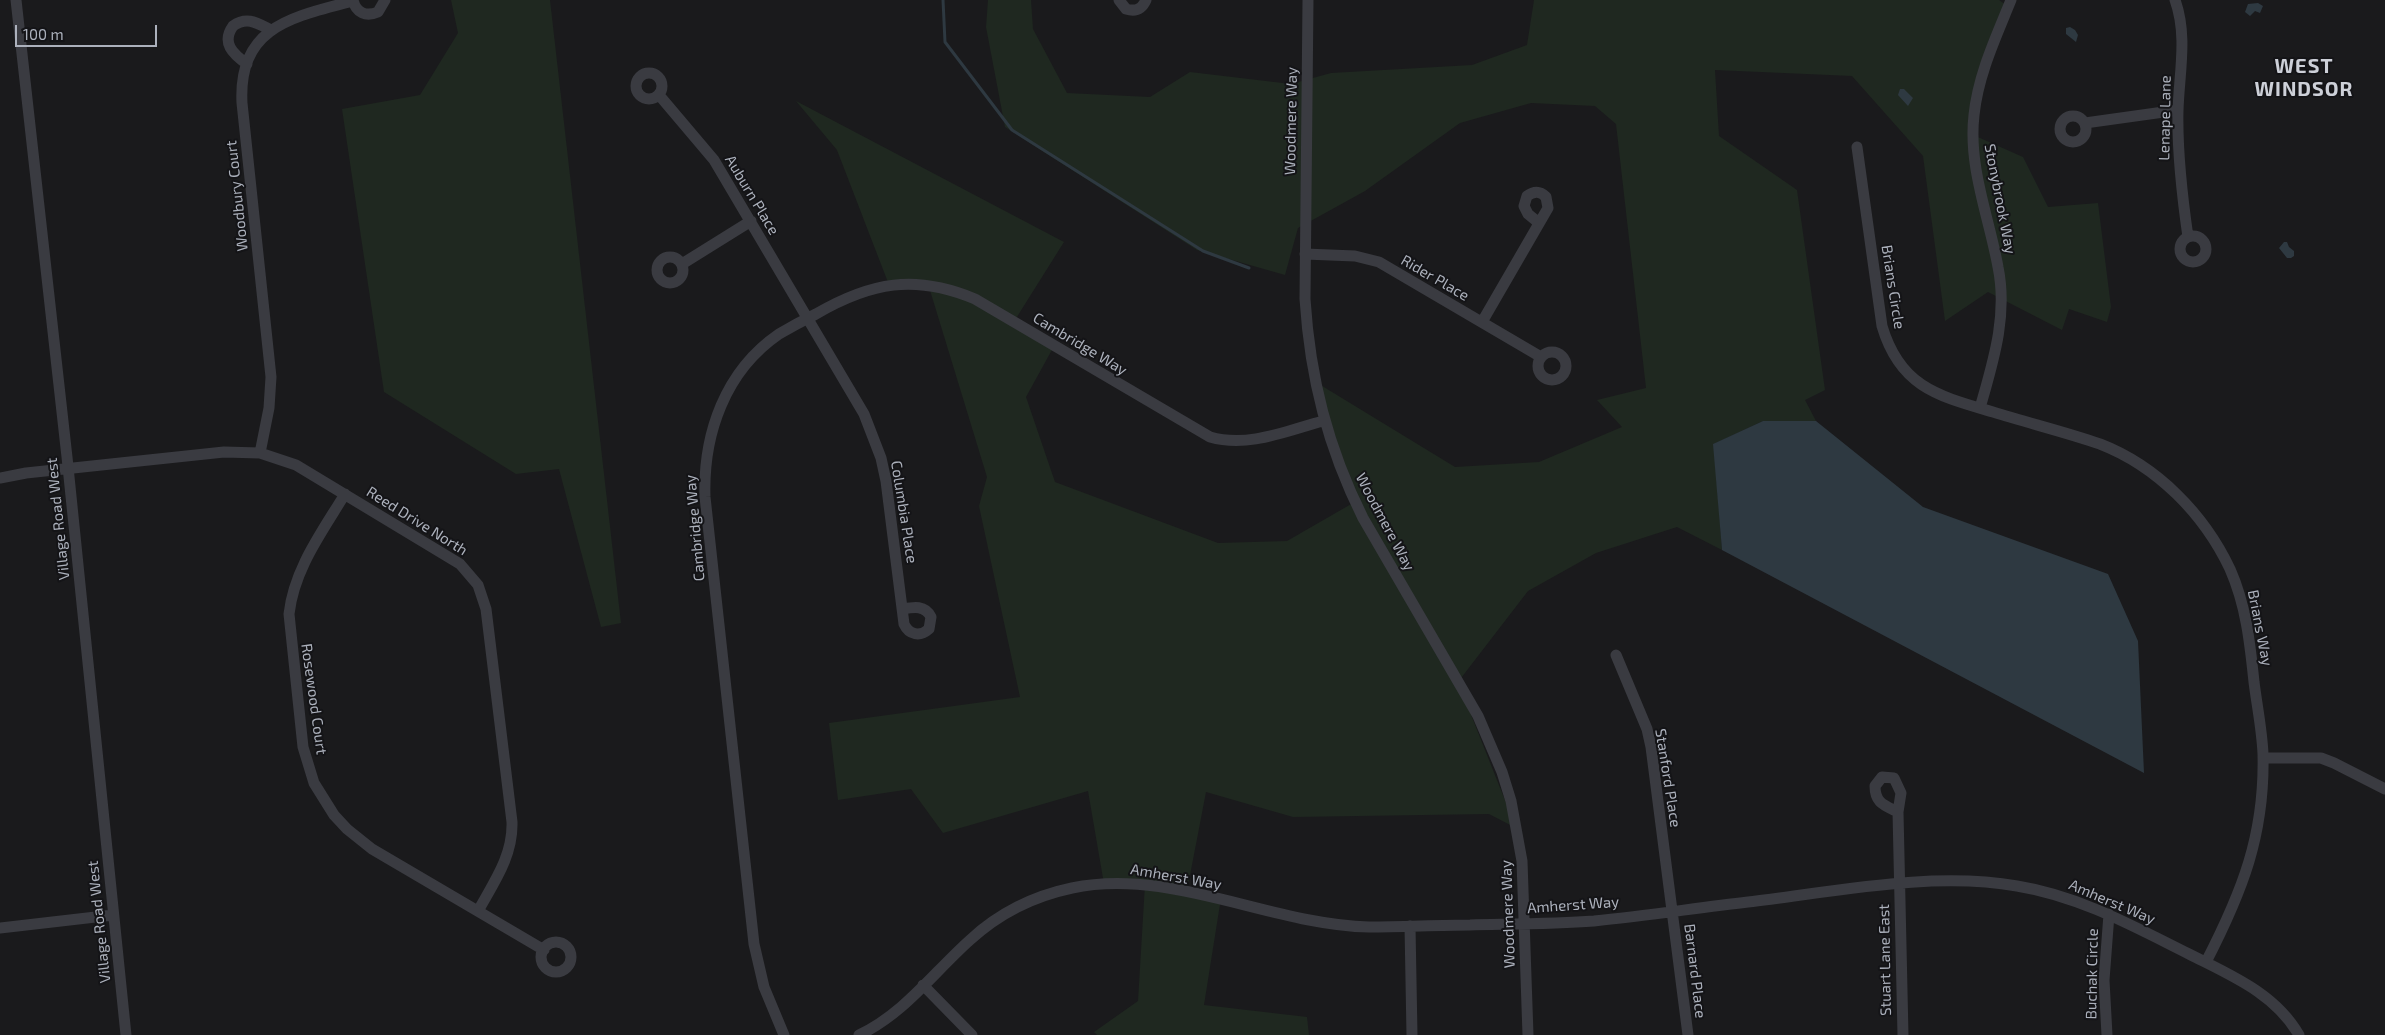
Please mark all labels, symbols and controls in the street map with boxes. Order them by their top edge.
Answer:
scale bar [18,15,160,47]
text: 100 m [23,25,64,43]
district label: WEST WINDSOR [2254,54,2354,101]
street label: Woodmere Way [1281,67,1301,175]
street label: Lenape Lane [2155,75,2175,161]
street label: Woodbury Court [222,140,252,252]
street label: Stonybrook Way [1980,142,2020,256]
street label: Auburn Place [721,152,783,238]
street label: Brians Circle [1877,244,1909,330]
street label: Rider Place [1398,251,1472,305]
street label: Cambridge Way [1030,309,1130,379]
street label: Village Road West [43,457,73,581]
street label: Columbia Place [887,459,921,565]
street label: Woodmere Way [1352,470,1418,574]
street label: Cambridge Way [681,474,709,582]
street label: Reed Drive North [363,483,471,559]
street label: Brians Way [2244,588,2276,668]
street label: Rosewood Court [297,642,331,756]
street label: Stanford Place [1651,727,1685,829]
street label: Village Road West [84,860,114,984]
street label: Amherst Way [1129,860,1223,894]
street label: Woodmere Way [1497,860,1519,968]
street label: Amherst Way [2066,876,2158,928]
street label: Amherst Way [1526,893,1620,917]
street label: Stuart Lane East [1875,904,1895,1016]
street label: Barnard Place [1680,923,1710,1019]
street label: Buchak Circle [2082,928,2102,1020]

